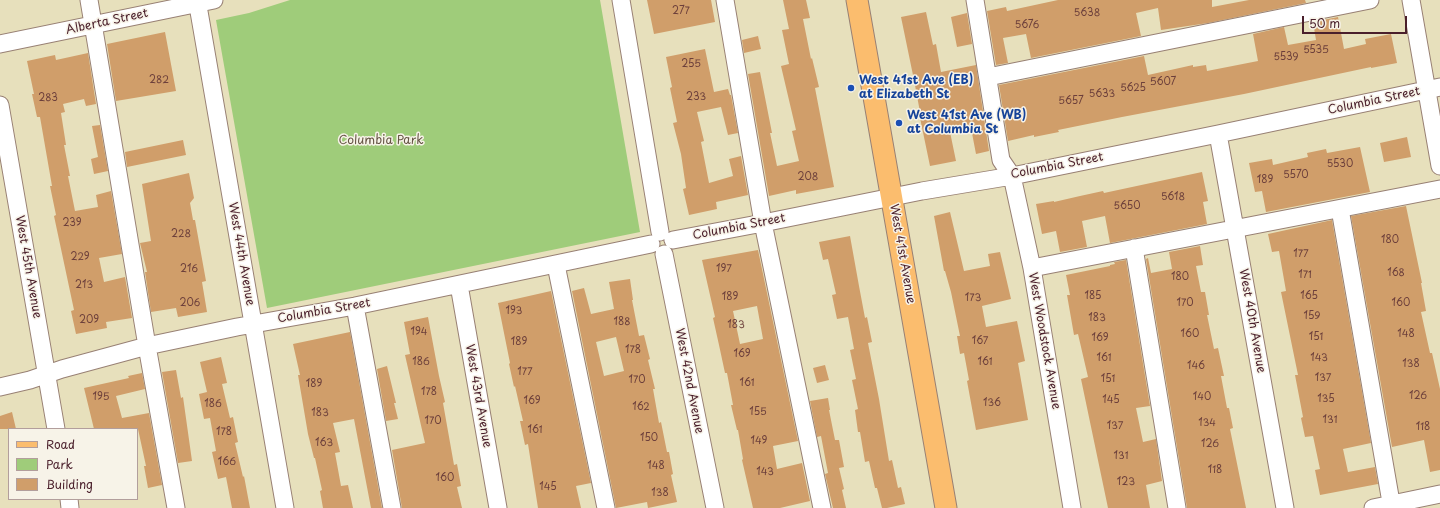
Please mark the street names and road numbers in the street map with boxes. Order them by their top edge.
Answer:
street label: Alberta Street [65,6,149,38]
street label: Columbia Street [1327,84,1421,118]
street label: Columbia Street [1010,150,1104,182]
street label: West 44th Avenue [225,201,257,307]
street label: West 41st Avenue [886,203,918,305]
street label: Columbia Street [692,211,786,243]
street label: West 45th Avenue [12,214,44,320]
street label: West 40th Avenue [1236,268,1268,374]
street label: West Woodstock Avenue [1025,271,1063,411]
street label: Columbia Street [276,296,372,326]
street label: West 42nd Avenue [672,327,706,435]
street label: West 43rd Avenue [462,343,494,449]

